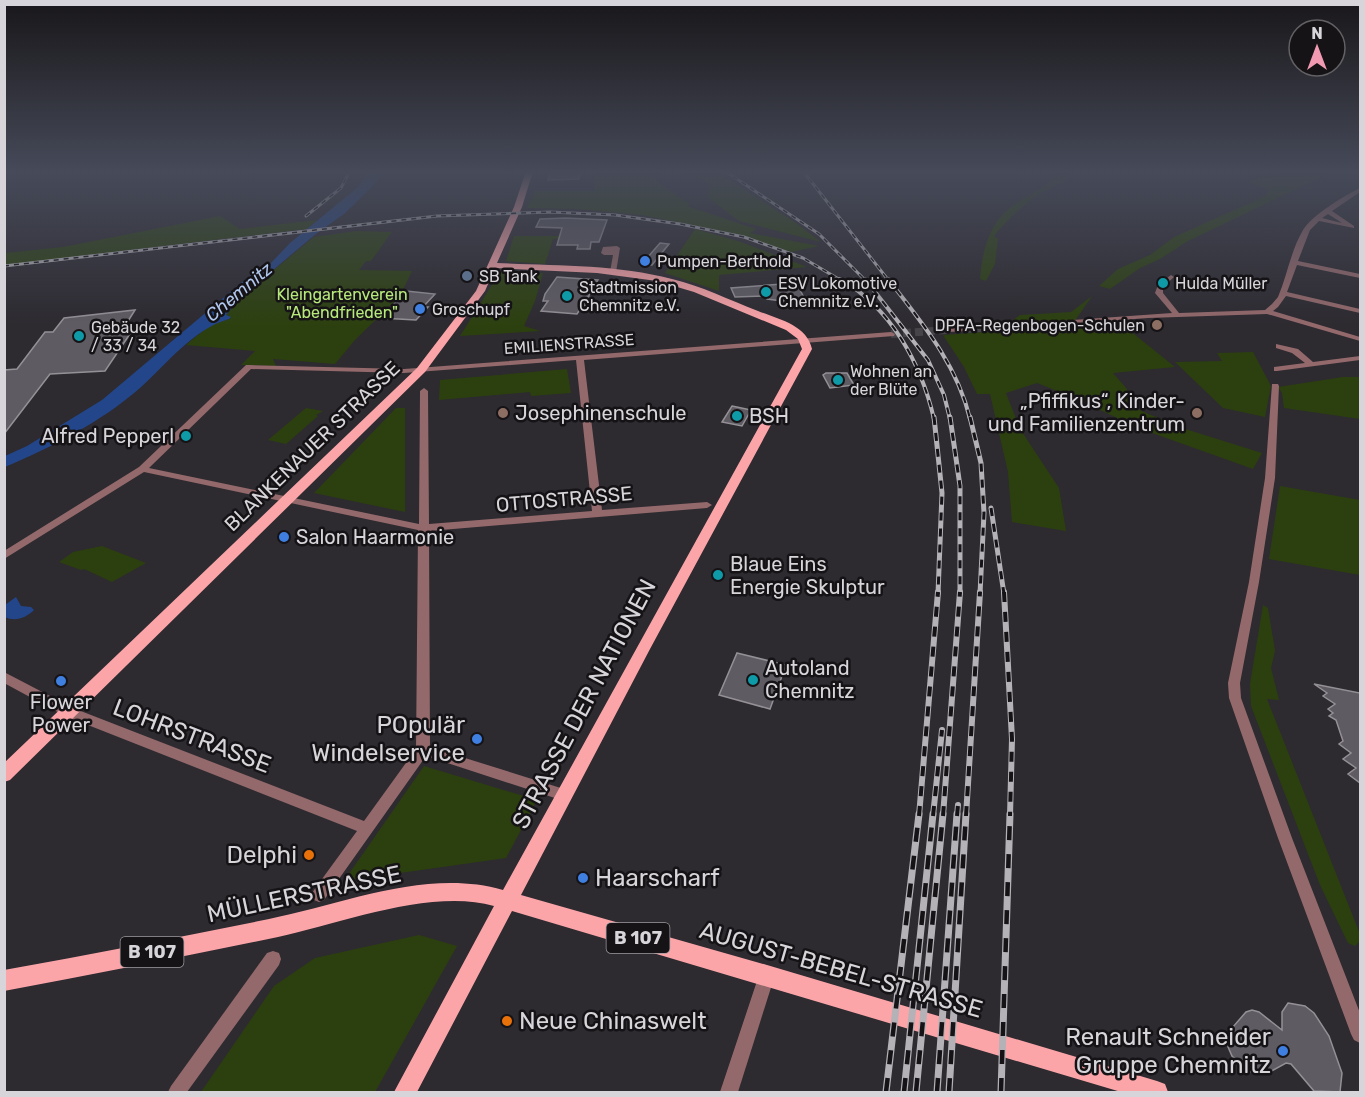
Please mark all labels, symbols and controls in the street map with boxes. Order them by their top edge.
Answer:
north arrow [1287,18,1347,78]
text: N [1311,24,1323,43]
place label: Pumpen-Berthold [657,252,791,271]
marker: Pumpen-Berthold [638,254,652,268]
water label: Chemnitz [201,258,277,326]
place label: SB Tank [479,267,538,286]
marker: SB Tank [460,269,474,283]
place label: ESV Lokomotive Chemnitz e.V. [778,274,897,311]
place label: Hulda Müller [1175,274,1267,293]
marker: Hulda Müller [1156,276,1170,290]
place label: Stadtmission Chemnitz e.V. [579,278,680,315]
park label: Kleingartenverein "Abendfrieden" [276,285,408,322]
marker: ESV Lokomotive Chemnitz e.V. [759,285,773,299]
marker: Stadtmission Chemnitz e.V. [560,289,574,303]
place label: Groschupf [432,300,511,319]
marker: Groschupf [413,302,427,316]
place label: DPFA-Regenbogen-Schulen [934,316,1145,335]
place label: Gebäude 32 / 33 / 34 [91,318,180,355]
marker: DPFA-Regenbogen-Schulen [1150,318,1164,332]
marker: Gebäude 32 / 33 / 34 [72,329,86,343]
street label: EMILIENSTRASSE [503,330,635,358]
street label: BLANKENAUER STRASSE [219,356,405,536]
place label: Wohnen an der Blüte [850,362,932,399]
marker: Wohnen an der Blüte [831,373,845,387]
place label: „Pfiffikus“, Kinder- und Familienzentrum [988,389,1185,436]
place label: Josephinenschule [515,401,686,425]
place label: BSH [749,404,789,428]
marker: Josephinenschule [496,406,510,420]
marker: „Pfiffikus“, Kinder- und Familienzentrum [1190,406,1204,420]
marker: BSH [730,409,744,423]
place label: Alfred Pepperl [41,424,174,448]
marker: Alfred Pepperl [179,429,193,443]
street label: OTTOSTRASSE [495,481,633,517]
place label: Salon Haarmonie [296,525,454,549]
marker: Salon Haarmonie [277,530,291,544]
place label: Blaue Eins Energie Skulptur [730,552,885,599]
marker: Blaue Eins Energie Skulptur [711,568,725,582]
street label: STRASSE DER NATIONEN [506,574,662,834]
place label: Autoland Chemnitz [765,656,854,703]
marker: Autoland Chemnitz [746,673,760,687]
marker: Flower Power [54,674,68,688]
place label: Flower Power [30,690,93,737]
street label: LOHRSTRASSE [109,693,275,779]
place label: POpulär Windelservice [311,711,465,767]
marker: POpulär Windelservice [470,732,484,746]
place label: Delphi [226,841,297,869]
marker: Delphi [302,848,316,862]
street label: MÜLLERSTRASSE [204,860,404,928]
place label: Haarscharf [595,864,720,892]
marker: Haarscharf [576,871,590,885]
street label: AUGUST-BEBEL-STRASSE [696,916,986,1024]
road number: B 107 [606,923,670,953]
road number: B 107 [120,937,184,967]
place label: Neue Chinaswelt [519,1007,707,1035]
marker: Neue Chinaswelt [500,1014,514,1028]
place label: Renault Schneider Gruppe Chemnitz [1065,1023,1271,1079]
marker: Renault Schneider Gruppe Chemnitz [1276,1044,1290,1058]

